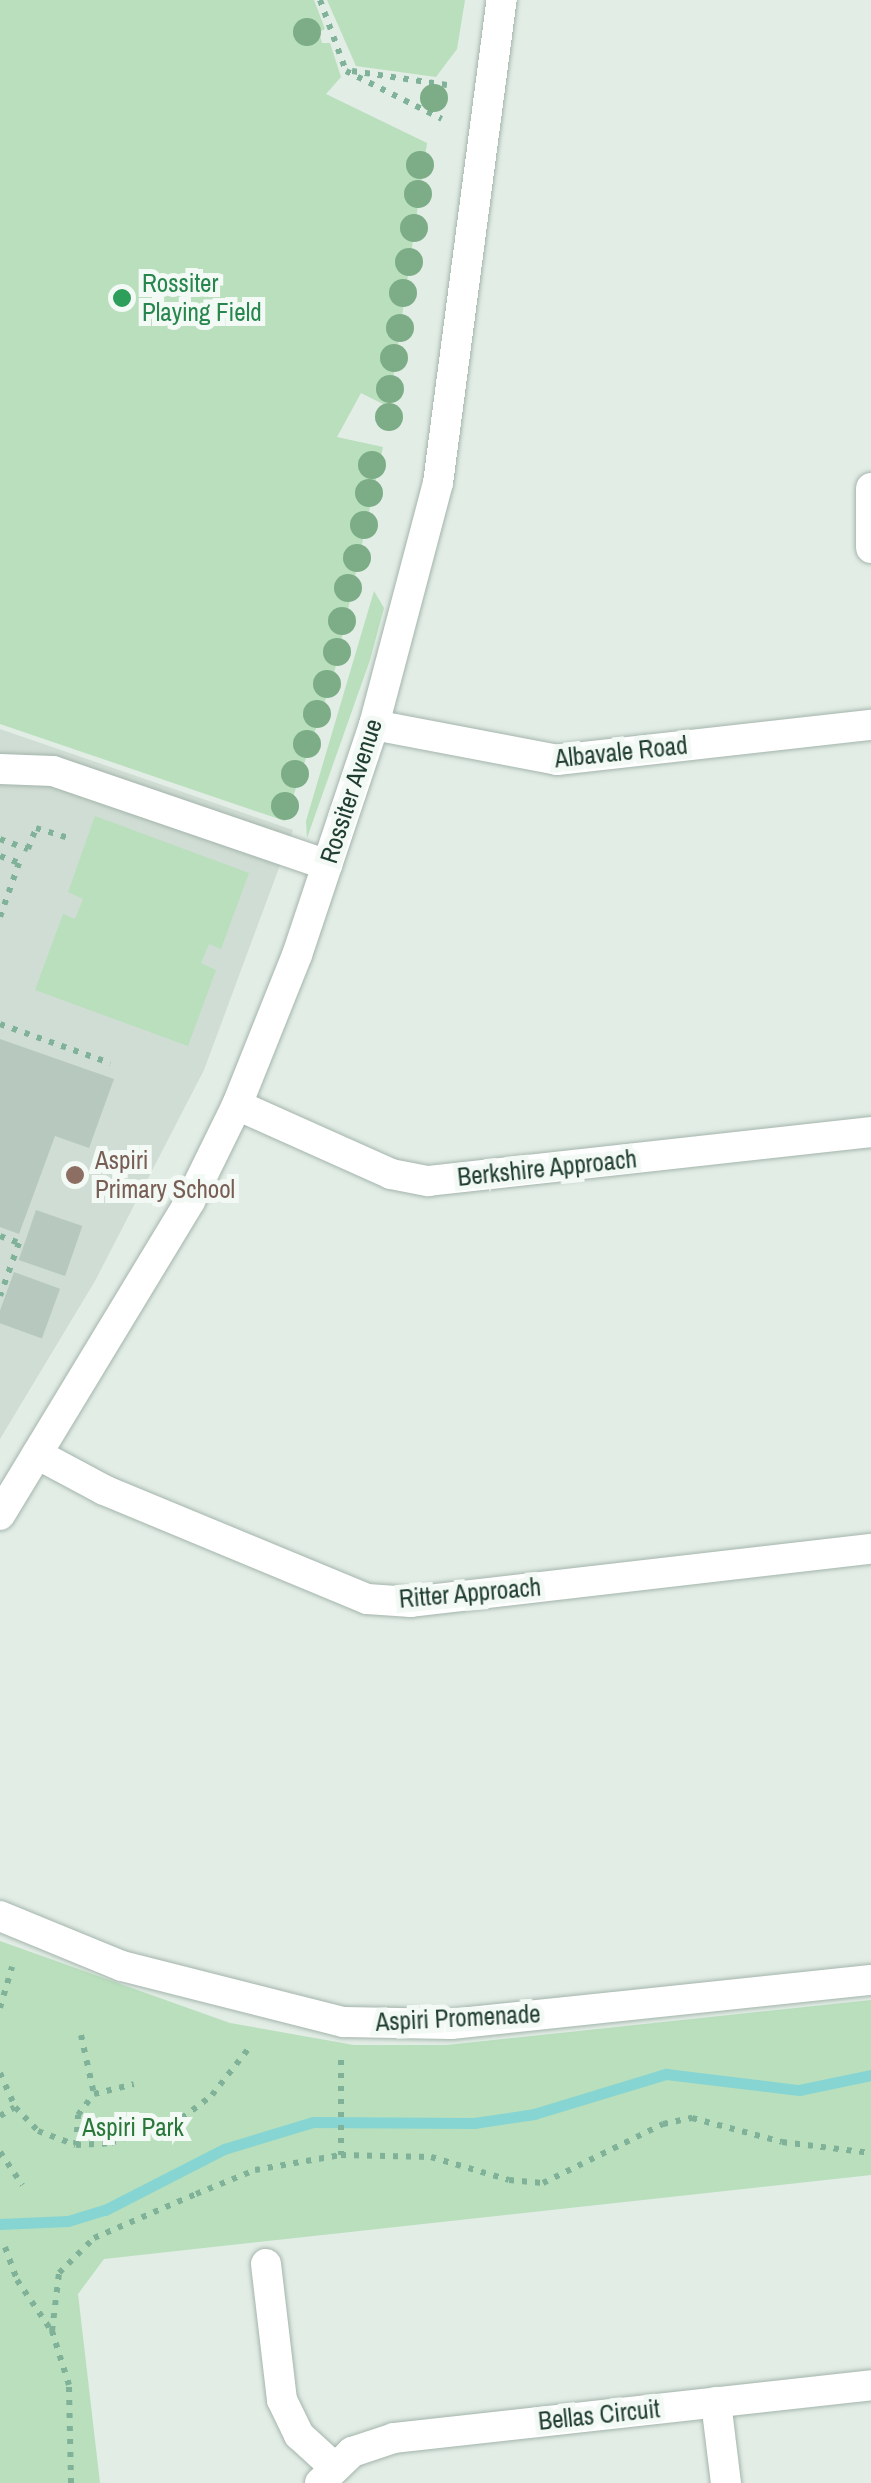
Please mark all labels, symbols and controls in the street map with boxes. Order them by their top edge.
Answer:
place label: Rossiter Playing Field [142,269,262,328]
marker: Rossiter Playing Field [111,287,133,309]
street label: Rossiter Avenue [313,714,389,868]
street label: Albavale Road [553,730,689,774]
street label: Berkshire Approach [455,1144,639,1192]
place label: Aspiri Primary School [95,1146,235,1205]
marker: Aspiri Primary School [64,1164,86,1186]
street label: Ritter Approach [397,1572,543,1614]
street label: Aspiri Promenade [375,1999,541,2037]
park label: Aspiri Park [82,2112,184,2142]
street label: Bellas Circuit [537,2394,661,2436]

